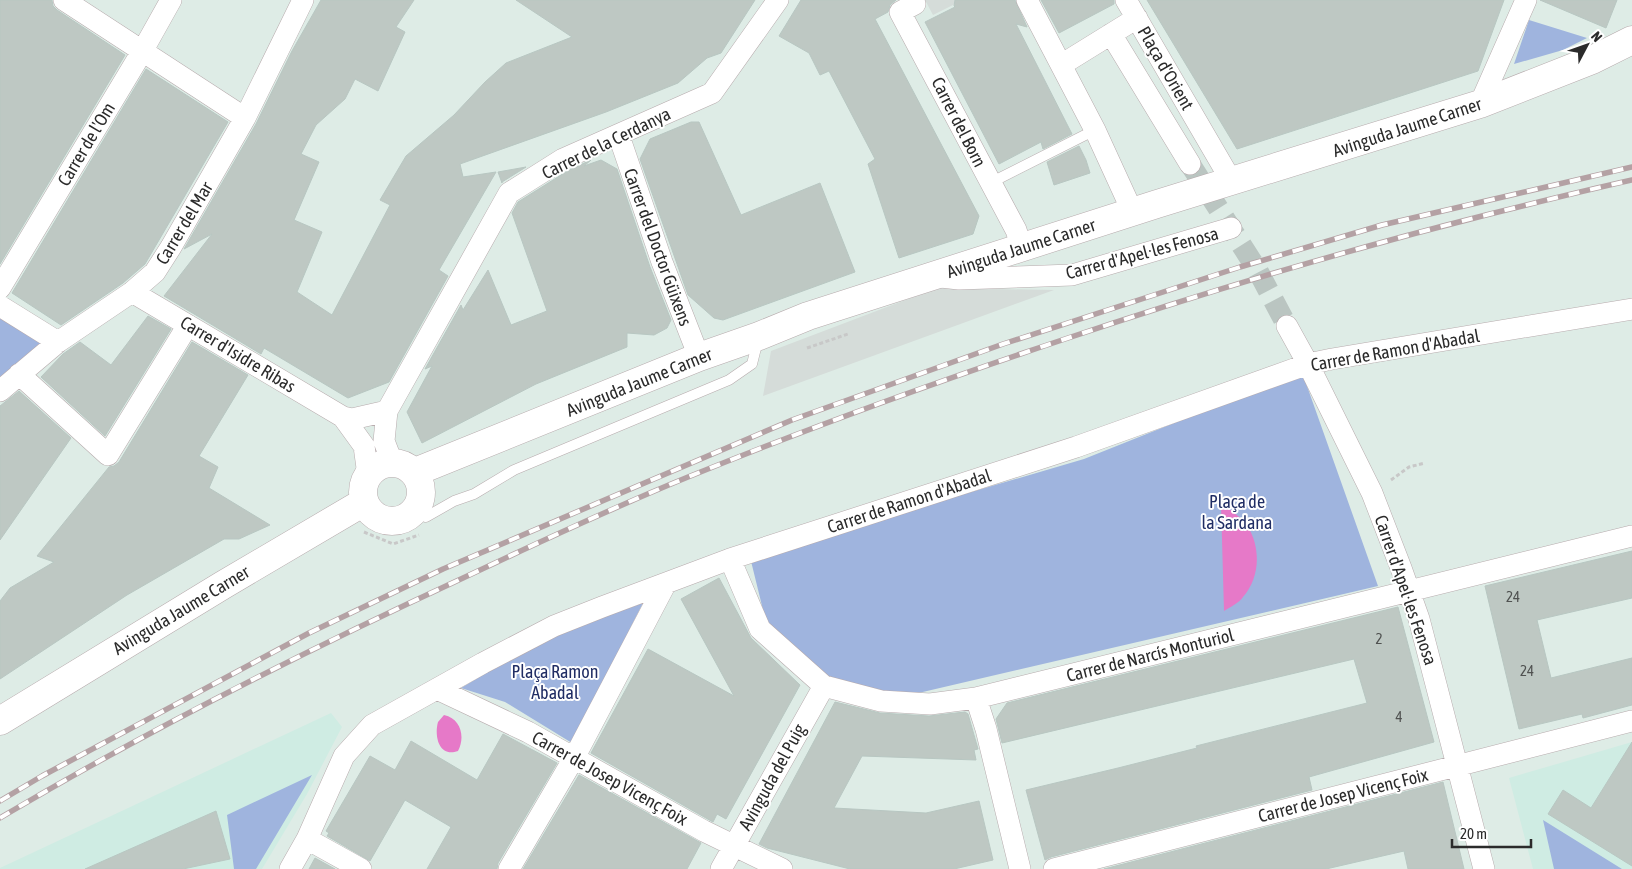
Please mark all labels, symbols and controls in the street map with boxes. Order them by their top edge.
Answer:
north arrow [1562,20,1612,70]
street label: Plaça d'Orient [1134,22,1198,114]
text: N [1588,28,1606,45]
street label: Carrer del Born [927,74,991,170]
street label: Avinguda Jaume Carner [1330,93,1485,161]
street label: Carrer de l'Om [53,99,119,189]
street label: Carrer de la Cerdanya [538,103,674,183]
street label: Carrer del Doctor Güixens [620,165,696,329]
street label: Carrer del Mar [151,177,217,268]
street label: Avinguda Jaume Carner [944,214,1099,282]
street label: Carrer d'Apel·les Fenosa [1063,223,1221,283]
street label: Carrer d'Isidre Ribas [177,311,299,397]
street label: Carrer de Ramon d'Abadal [1309,325,1481,375]
street label: Avinguda Jaume Carner [563,343,716,421]
street label: Carrer de Ramon d'Abadal [824,465,994,537]
park label: Plaça de la Sardana [1202,491,1272,533]
street label: Carrer d'Apel·les Fenosa [1370,512,1442,668]
street label: Avinguda Jaume Carner [109,561,254,659]
house number: 24 [1506,588,1520,605]
street label: Carrer de Narcís Monturiol [1064,624,1236,686]
house number: 2 [1375,630,1383,647]
park label: Plaça Ramon Abadal [512,661,598,703]
house number: 24 [1520,662,1534,679]
house number: 4 [1395,708,1403,725]
street label: Avinguda del Puig [734,720,810,834]
street label: Carrer de Josep Vicenç Foix [529,727,691,829]
street label: Carrer de Josep Vicenç Foix [1256,764,1430,826]
scale bar [1452,816,1531,848]
text: 20 m [1460,825,1487,842]

